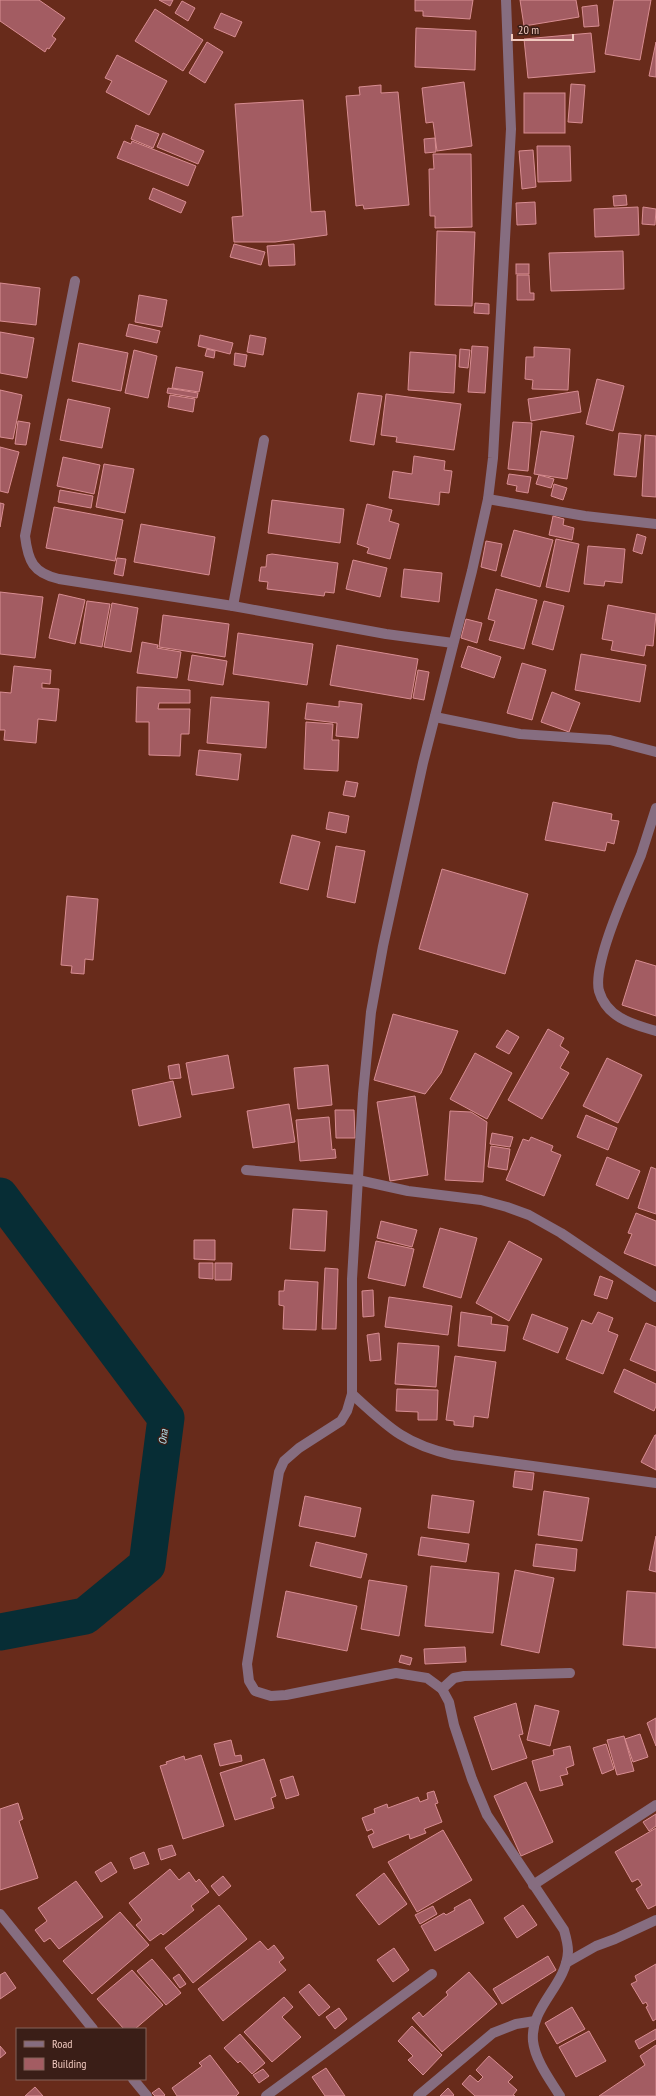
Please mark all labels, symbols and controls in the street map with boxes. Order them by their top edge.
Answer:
scale bar [512,16,573,42]
text: 20 m [518,22,539,37]
water label: Ona [155,1428,171,1445]
legend [16,2028,146,2080]
text: Road [52,2036,72,2051]
text: Building [52,2056,87,2071]

